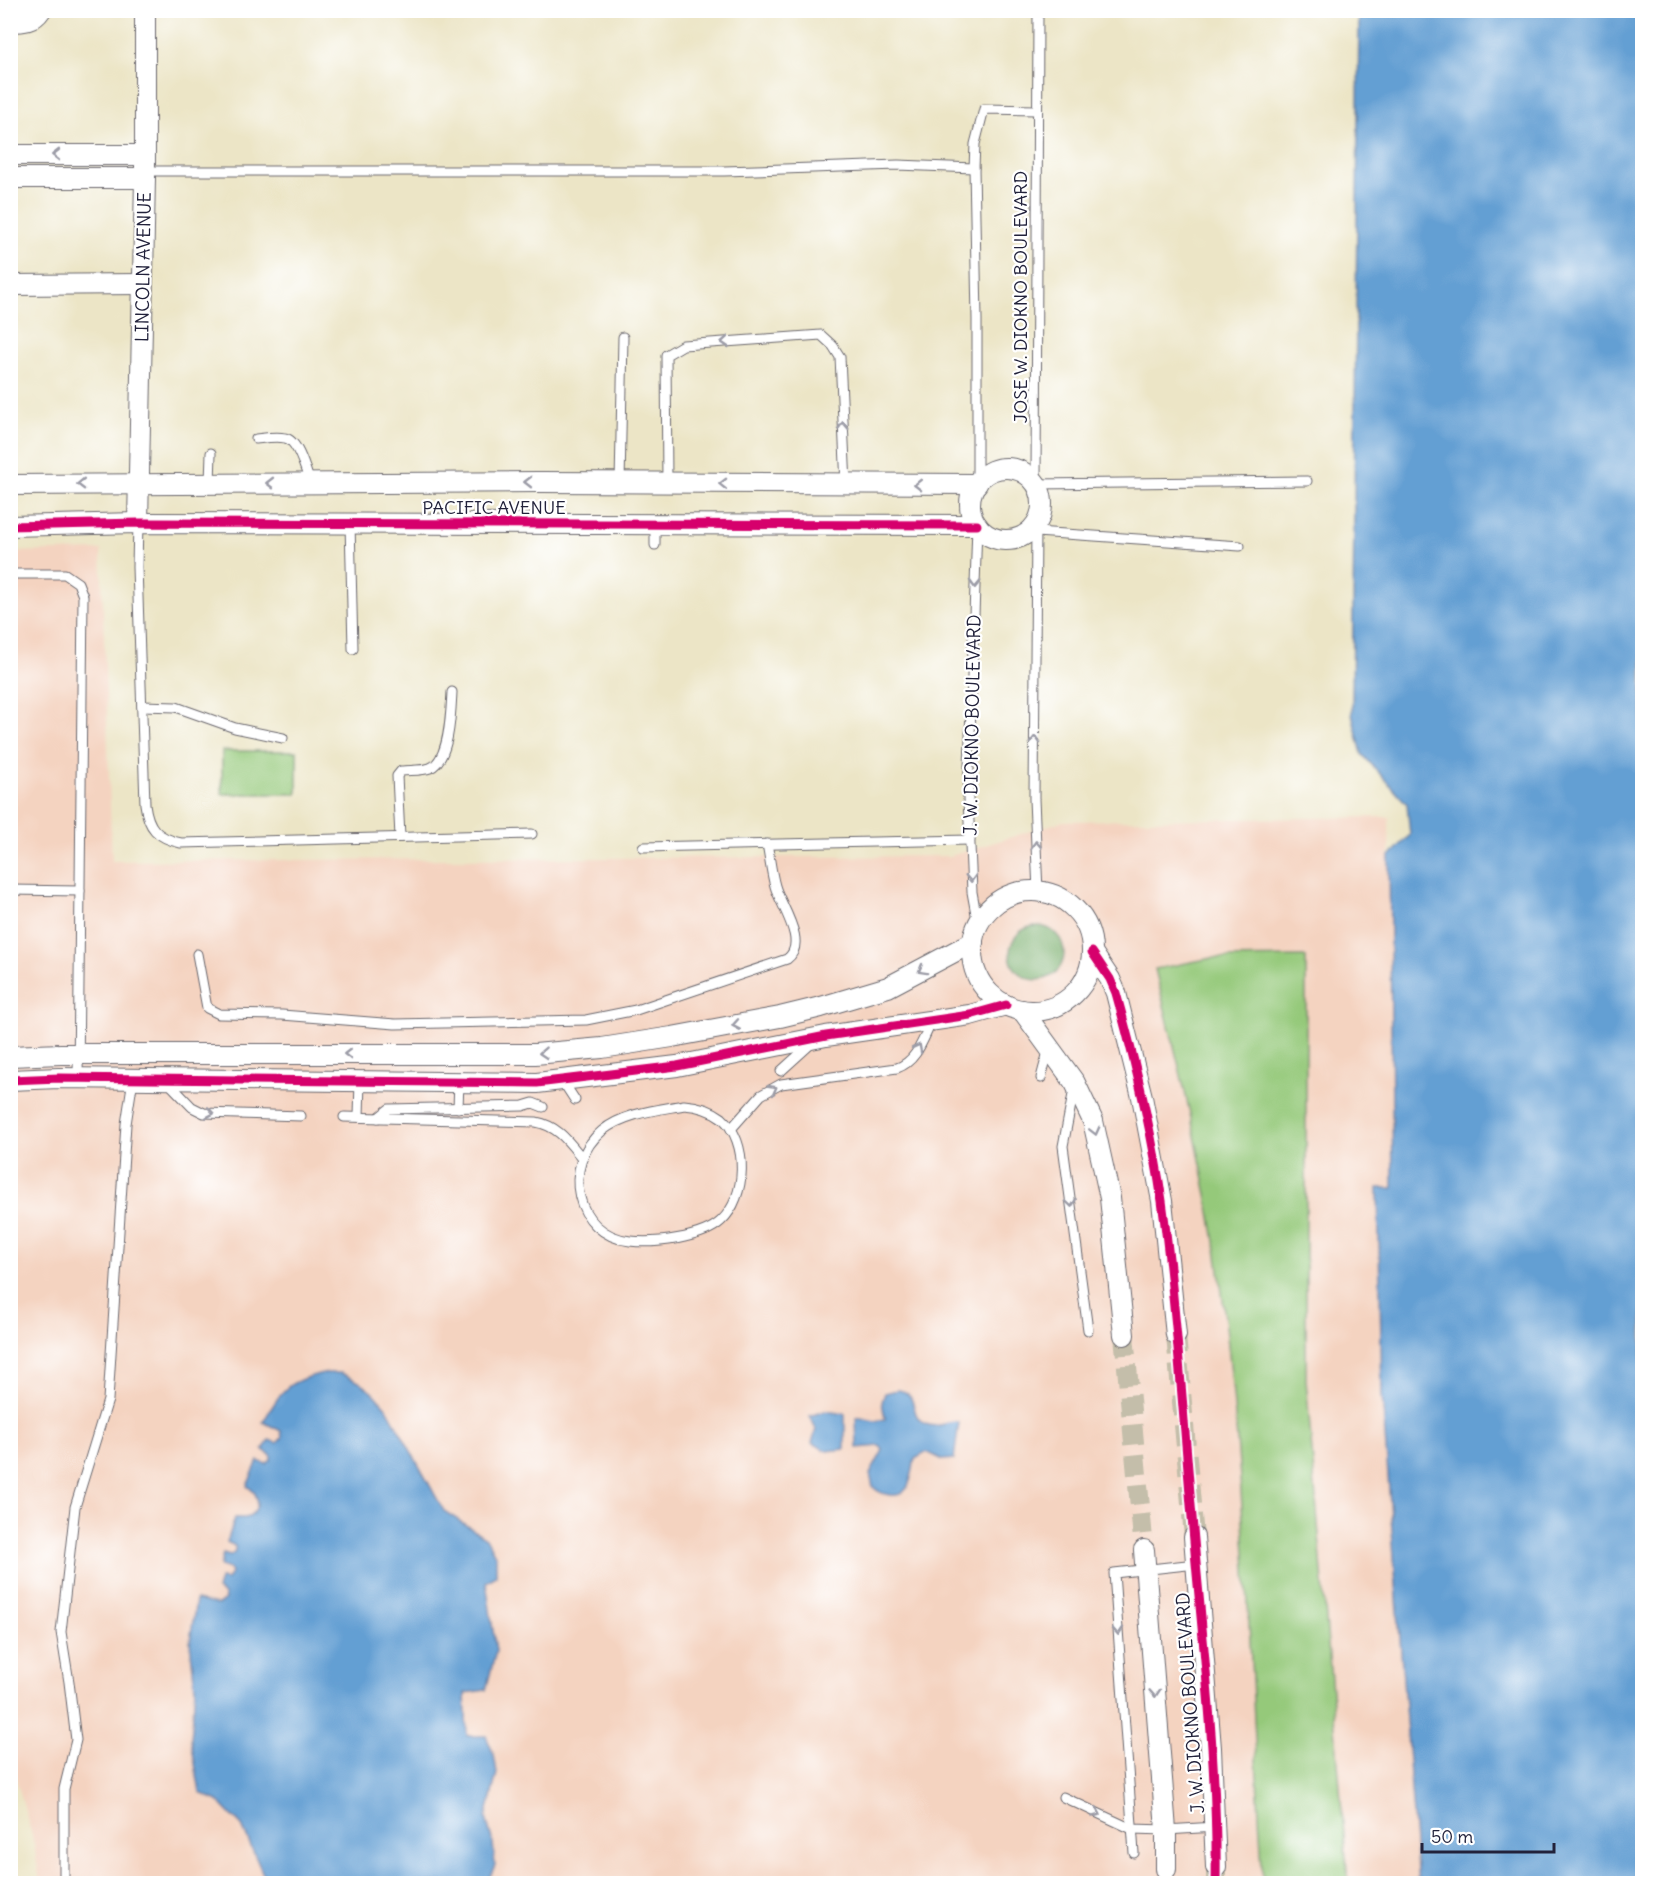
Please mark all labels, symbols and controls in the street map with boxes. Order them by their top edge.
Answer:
one-way arrow [51,149,60,161]
street label: JOSE W. DIOKNO BOULEVARD [1009,171,1032,423]
street label: LINCOLN AVENUE [130,192,156,342]
one-way arrow [720,335,729,348]
one-way arrow [837,422,850,431]
one-way arrow [524,476,533,488]
one-way arrow [266,477,275,489]
one-way arrow [719,477,728,490]
one-way arrow [76,478,85,491]
one-way arrow [914,479,923,491]
street label: PACIFIC AVENUE [422,496,566,519]
one-way arrow [969,579,981,588]
street label: J. W. DIOKNO BOULEVARD [959,614,985,836]
one-way arrow [1029,736,1041,745]
one-way arrow [1030,841,1042,850]
one-way arrow [965,873,978,882]
one-way arrow [917,963,928,974]
one-way arrow [731,1018,741,1031]
one-way arrow [911,1044,922,1054]
one-way arrow [538,1046,547,1059]
one-way arrow [343,1048,352,1060]
one-way arrow [766,1085,777,1096]
one-way arrow [204,1106,214,1119]
one-way arrow [1088,1126,1101,1136]
one-way arrow [1065,1198,1077,1207]
street label: J. W. DIOKNO BOULEVARD [1171,1592,1209,1814]
one-way arrow [1111,1626,1124,1635]
one-way arrow [1148,1688,1161,1697]
one-way arrow [1091,1806,1102,1818]
scale bar [1422,1816,1554,1854]
text: 50 m [1431,1825,1473,1848]

